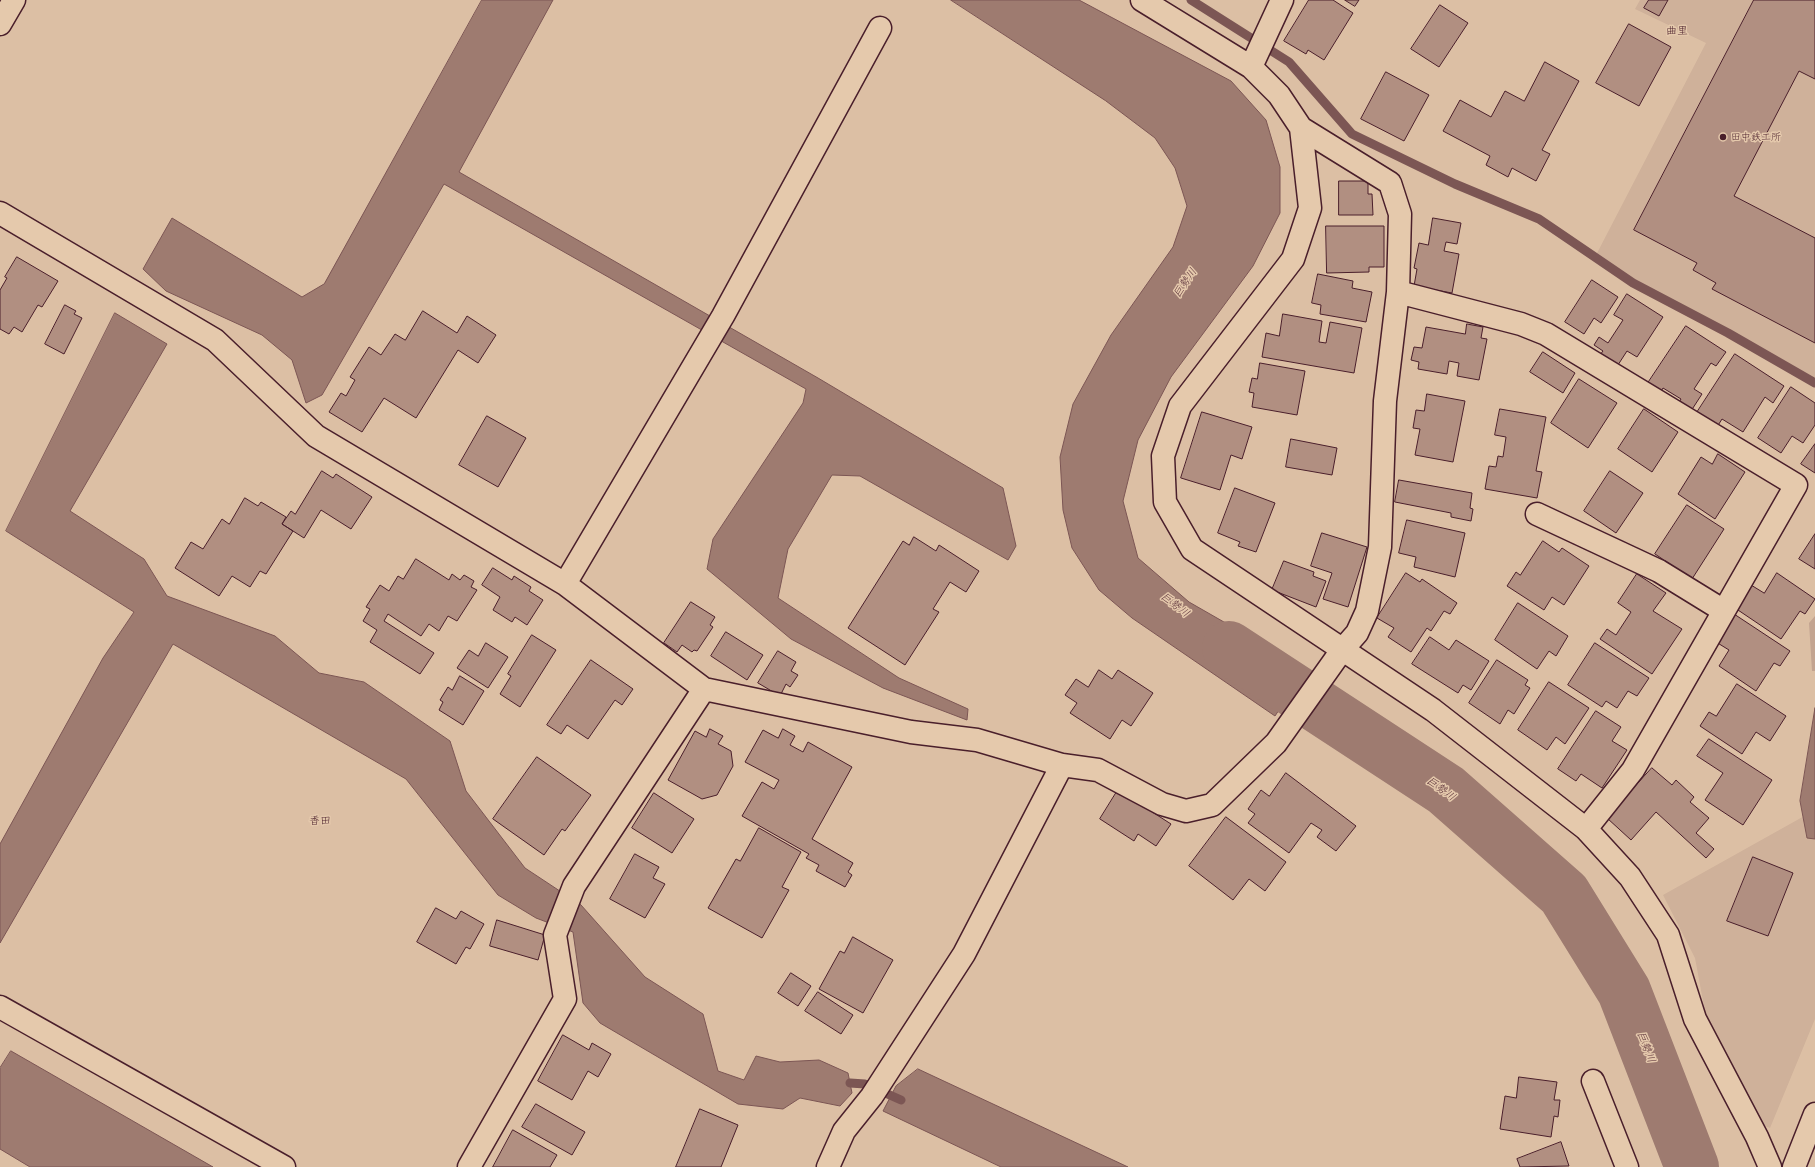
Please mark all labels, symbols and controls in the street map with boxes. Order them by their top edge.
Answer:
district label: 曲里 [1666,24,1688,38]
place label: 田中鉄工所 [1731,131,1781,143]
marker: 田中鉄工所 [1718,132,1728,142]
water label: 巨勢川 [1170,266,1200,300]
water label: 巨勢川 [1158,590,1192,620]
water label: 巨勢川 [1424,774,1458,804]
district label: 香田 [309,814,331,828]
water label: 巨勢川 [1634,1029,1658,1065]

